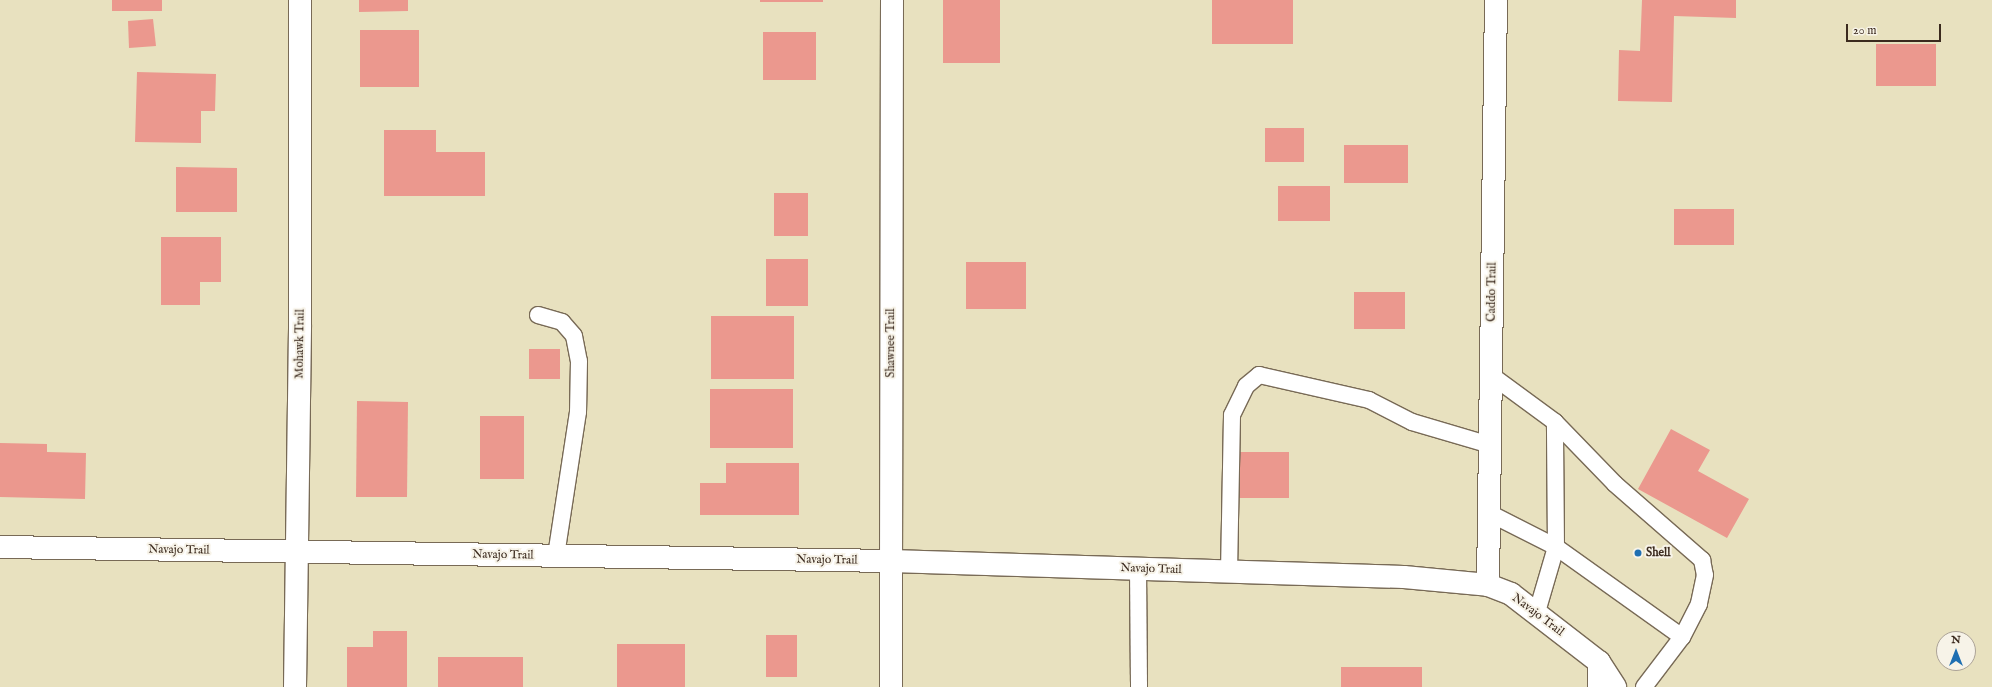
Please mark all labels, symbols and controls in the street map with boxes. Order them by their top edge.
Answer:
scale bar [1848,16,1943,42]
text: 20 m [1853,23,1876,38]
street label: Caddo Trail [1484,262,1500,322]
street label: Shawnee Trail [884,308,898,378]
street label: Mohawk Trail [292,309,308,379]
street label: Navajo Trail [148,542,210,558]
place label: Shell [1646,546,1671,560]
street label: Navajo Trail [472,547,534,563]
marker: Shell [1633,548,1643,558]
street label: Navajo Trail [796,552,858,568]
street label: Navajo Trail [1120,561,1182,577]
street label: Navajo Trail [1509,591,1567,639]
north arrow [1936,631,1976,671]
text: N [1951,633,1961,647]

